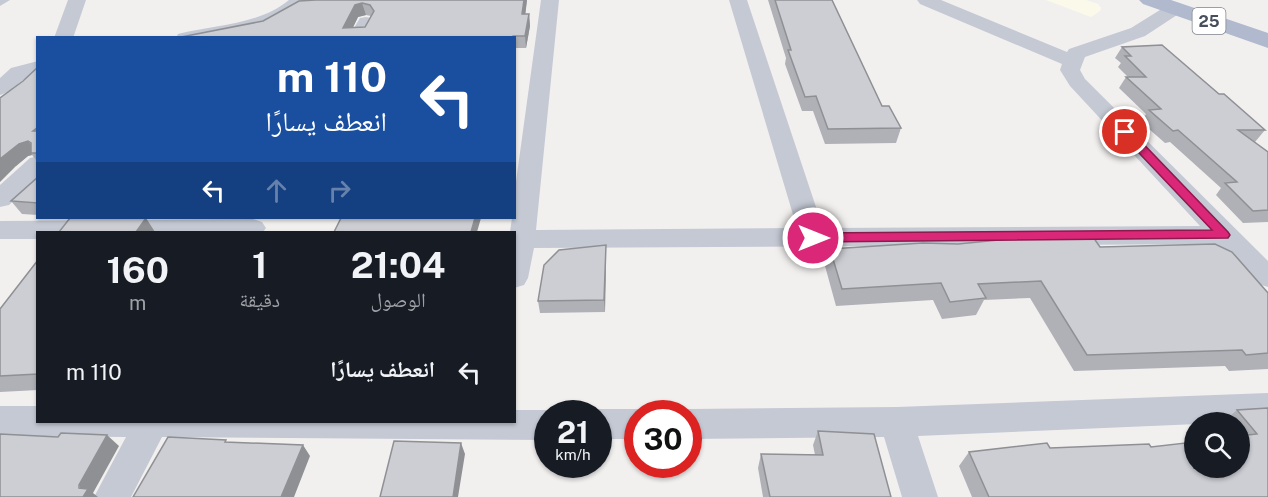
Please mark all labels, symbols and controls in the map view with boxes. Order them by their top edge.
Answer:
road number: 25 [1192,8,1226,34]
text: 110 m [277,52,387,101]
icon: left [408,60,486,138]
text: انعطف يسارًا [266,105,387,137]
pin [1099,106,1150,157]
icon: arrive [1108,115,1141,148]
icon: left [197,174,230,207]
icon: ahead [260,174,293,207]
icon: right [323,174,356,207]
position arrow [781,206,845,270]
text: 1 [252,244,268,286]
text: 21:04 [351,244,445,286]
text: 160 [107,249,169,291]
text: دقيقة [239,288,280,312]
text: الوصول [370,288,426,312]
text: m [129,291,146,315]
text: انعطف يسارًا [330,356,435,382]
icon: left [453,356,486,389]
text: 110 m [66,359,122,385]
speed limit sign: 30 [624,400,702,478]
map controls [1184,412,1250,478]
button: search [1184,412,1250,478]
text: 21 [557,414,589,450]
text: km/h [555,446,591,463]

